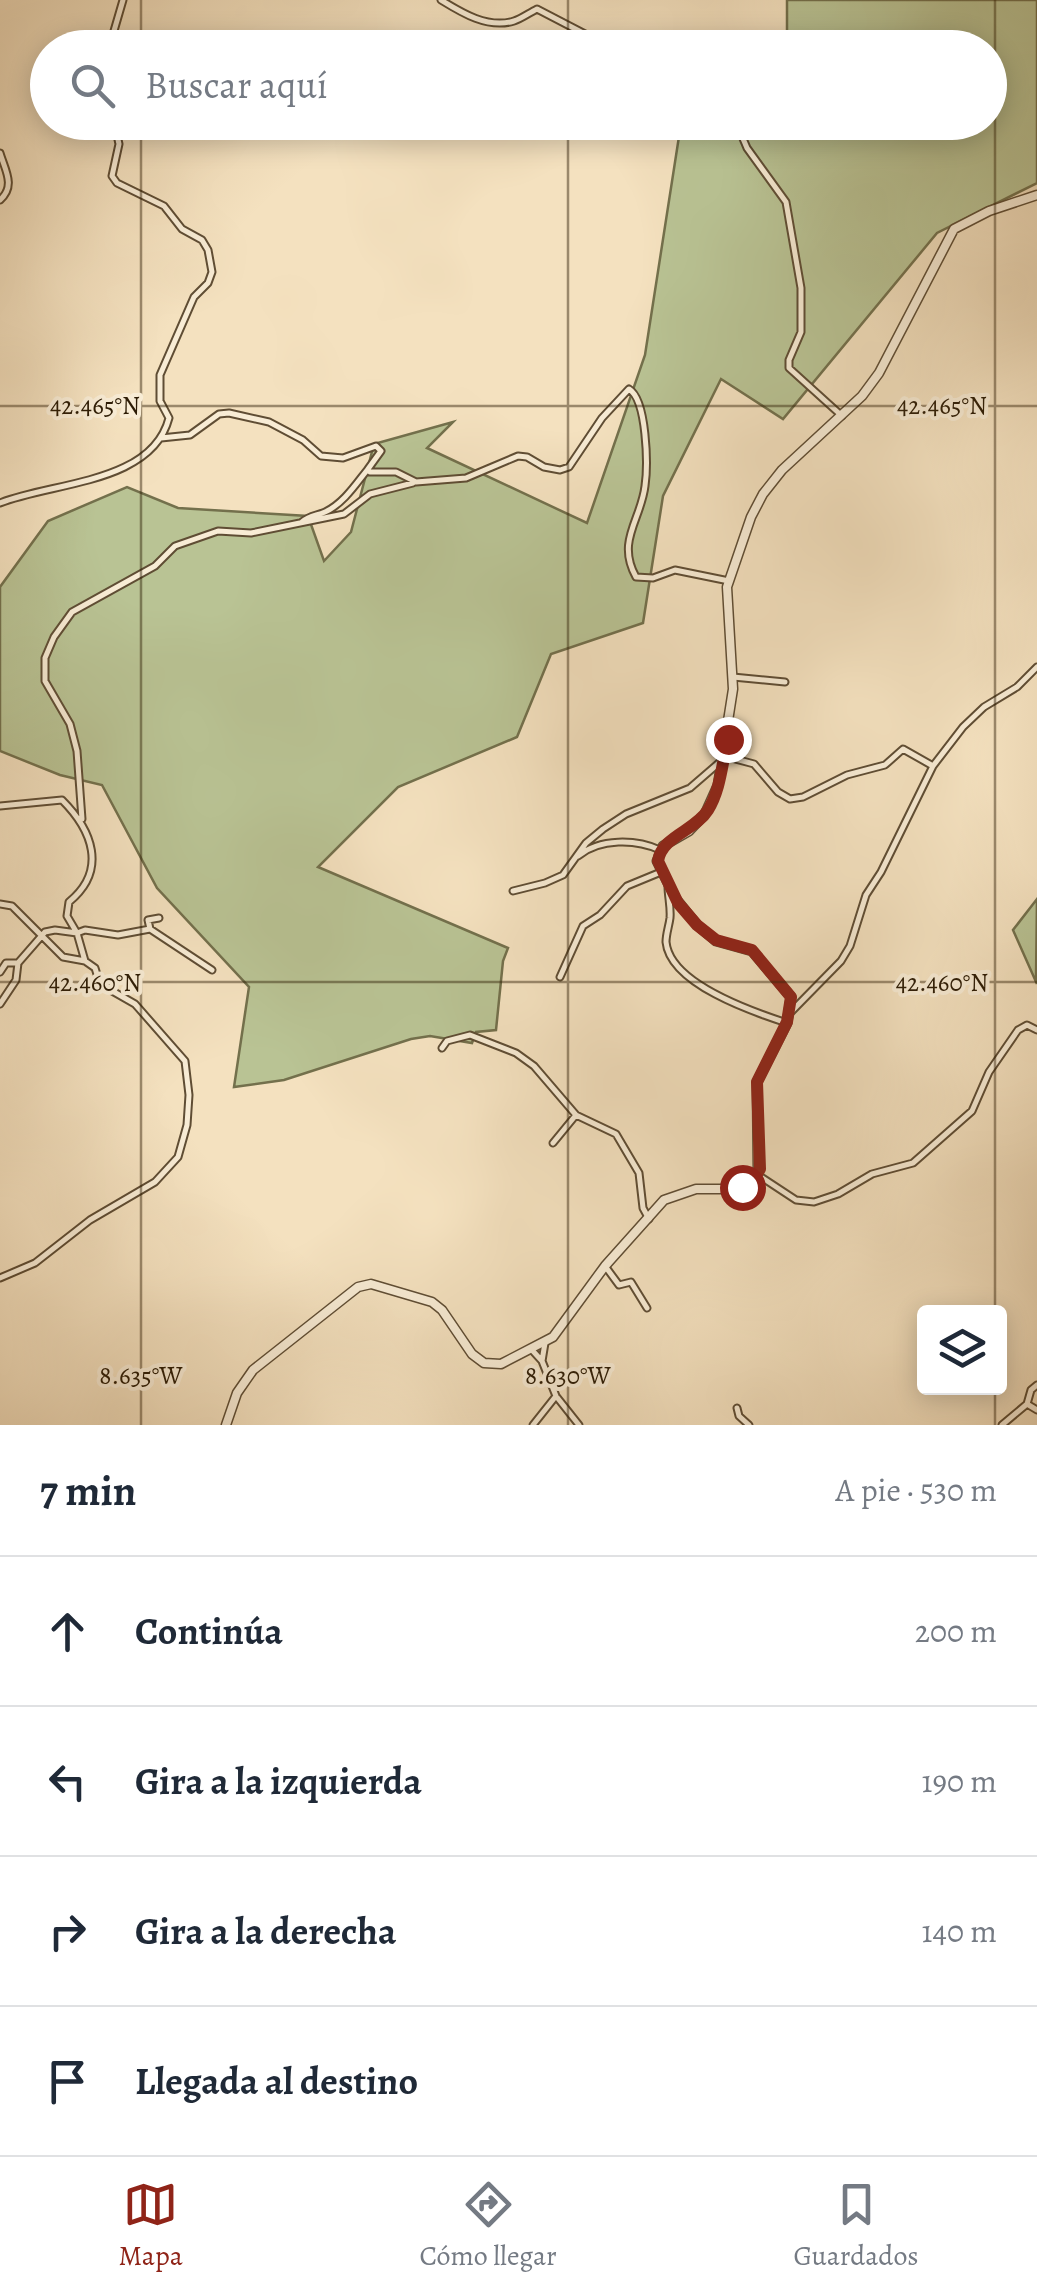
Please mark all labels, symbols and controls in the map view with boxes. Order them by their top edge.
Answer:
search box [30,30,1007,140]
icon: search [65,58,120,113]
text: Buscar aquí [145,59,328,111]
text: 42.465°N [50,389,140,423]
text: 42.465°N [897,389,987,423]
route end [706,717,752,763]
text: 42.460°N [49,966,141,1000]
text: 42.460°N [896,966,988,1000]
route start [720,1165,766,1211]
map controls [917,1305,1007,1395]
button: layers [917,1305,1007,1395]
text: 8.635°W [99,1359,183,1393]
text: 8.630°W [525,1359,612,1393]
text: 7 min [40,1462,136,1519]
text: A pie · 530 m [836,1468,997,1512]
icon: ahead [40,1604,95,1659]
text: Continúa [135,1605,283,1657]
text: 200 m [915,1609,997,1653]
icon: left [40,1754,95,1809]
text: Gira a la izquierda [135,1755,422,1807]
text: 190 m [921,1759,997,1803]
icon: right [40,1904,95,1959]
text: Gira a la derecha [135,1905,396,1957]
text: 140 m [922,1909,997,1953]
icon: arrive [40,2054,95,2109]
text: Llegada al destino [135,2055,418,2107]
tab: Mapa [118,2177,183,2275]
tab: Cómo llegar [420,2177,557,2275]
tab: Guardados [794,2177,919,2275]

